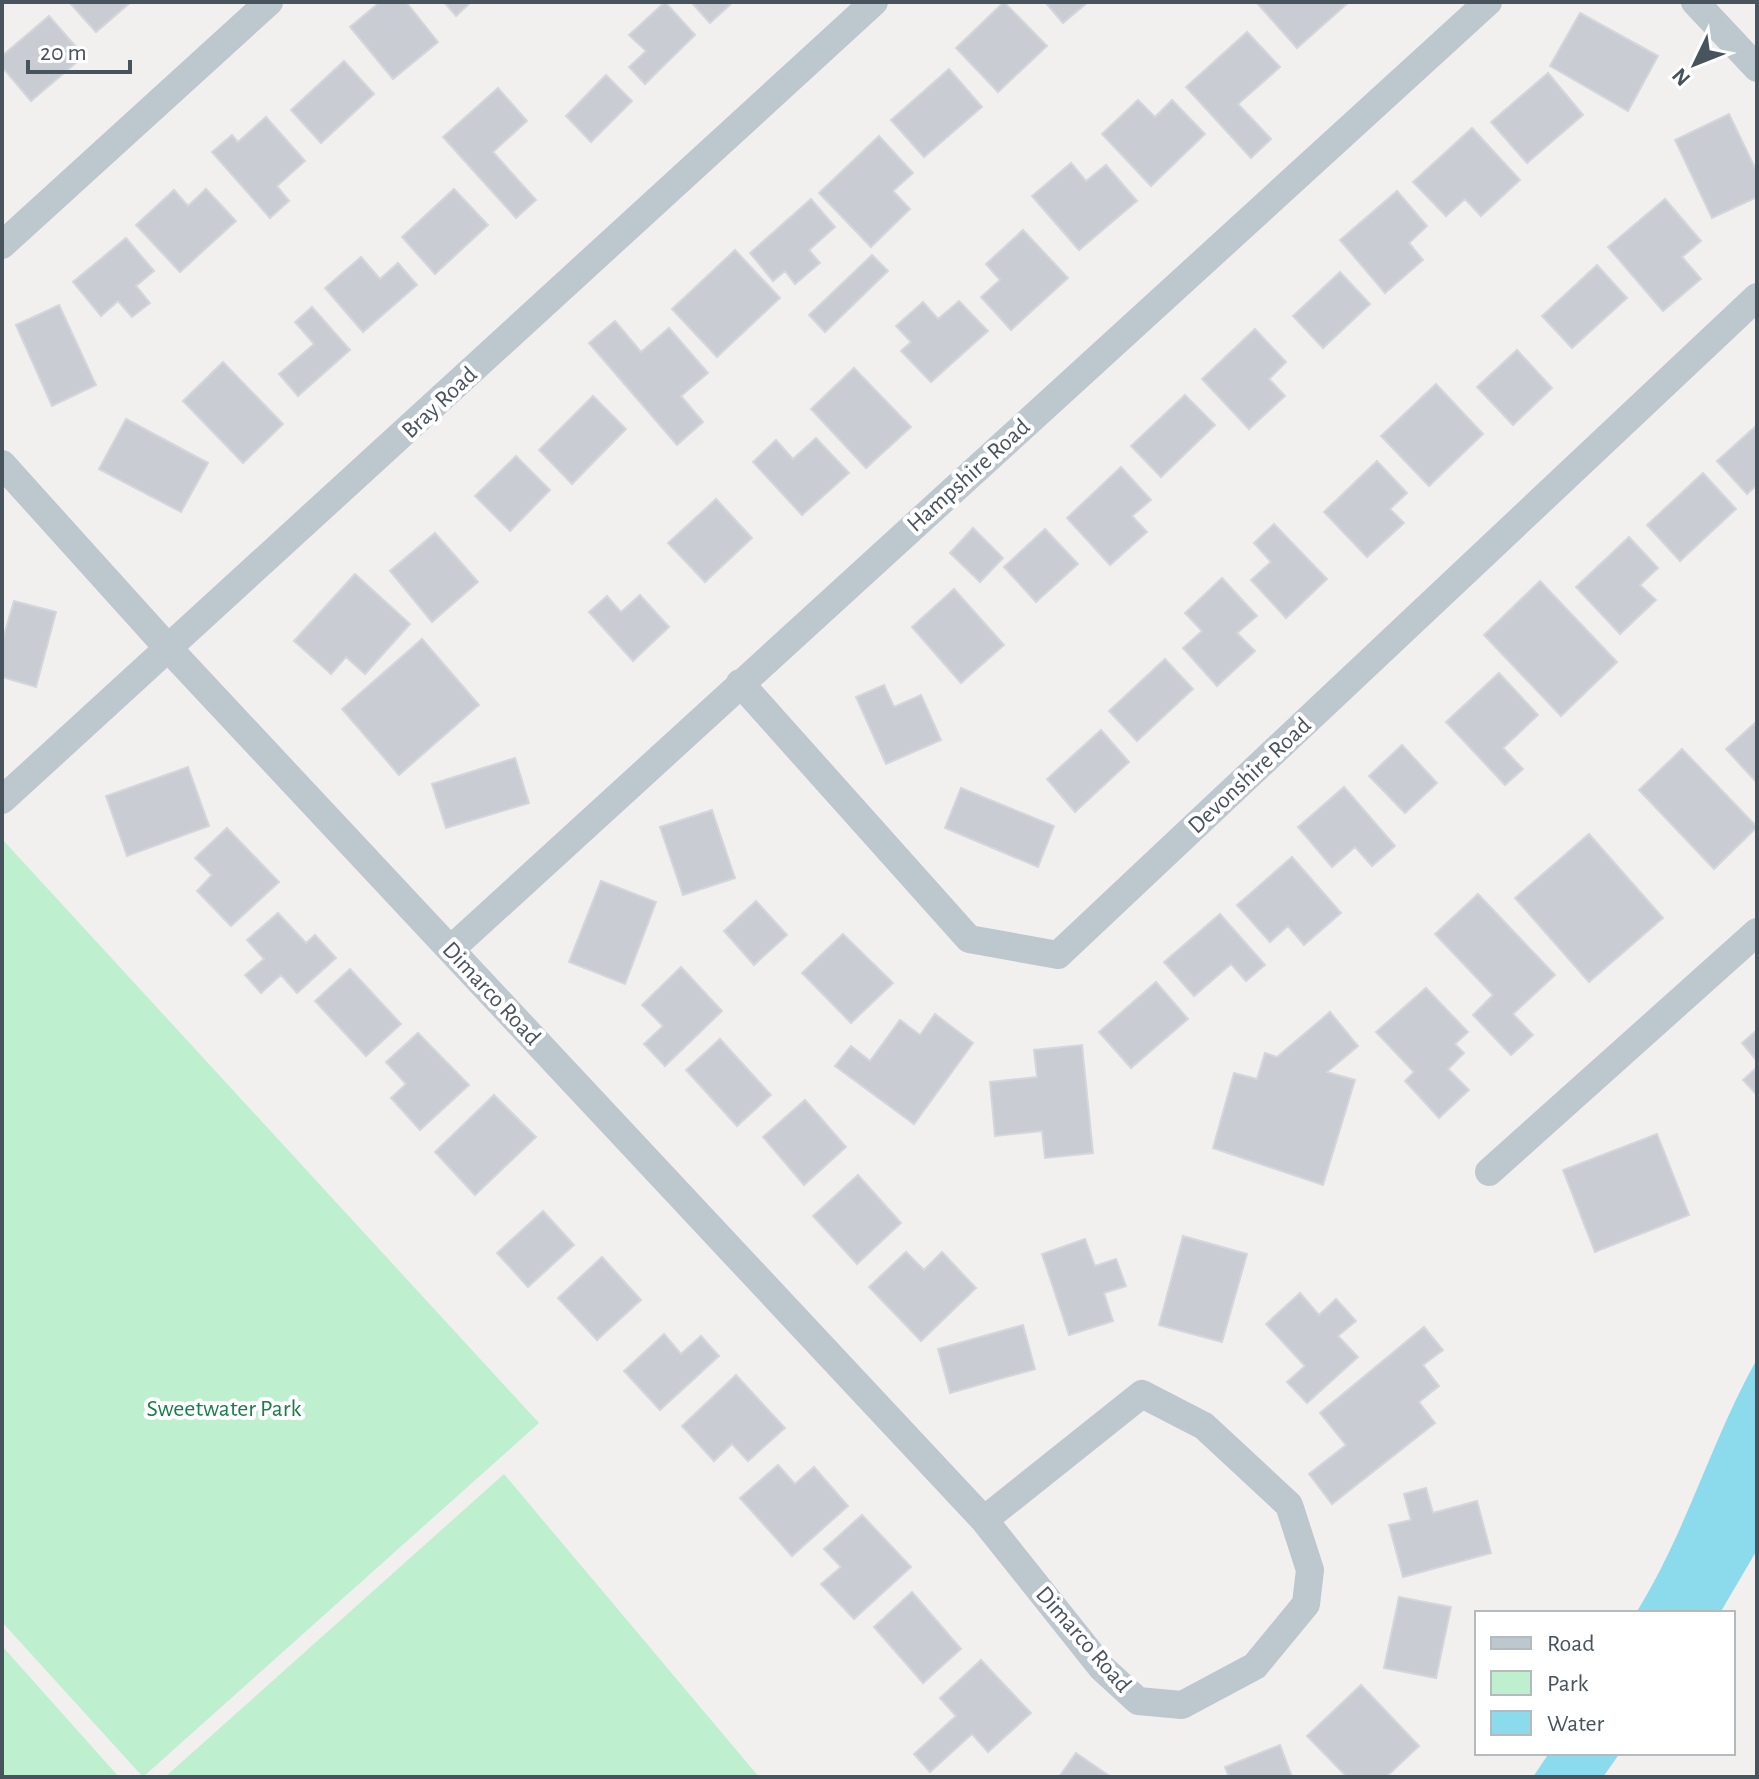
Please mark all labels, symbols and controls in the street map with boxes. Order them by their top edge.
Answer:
scale bar [28,24,130,74]
north arrow [1655,24,1735,104]
text: 20 m [40,41,87,65]
text: N [1668,64,1694,90]
street label: Bray Road [398,362,482,443]
street label: Hampshire Road [903,415,1035,537]
street label: Devonshire Road [1184,713,1316,838]
street label: Dimarco Road [438,937,545,1050]
park label: Sweetwater Park [147,1397,301,1421]
street label: Dimarco Road [1031,1582,1136,1697]
legend [1475,1611,1735,1755]
text: Road [1547,1632,1595,1656]
text: Park [1547,1672,1588,1696]
text: Water [1547,1712,1605,1736]

